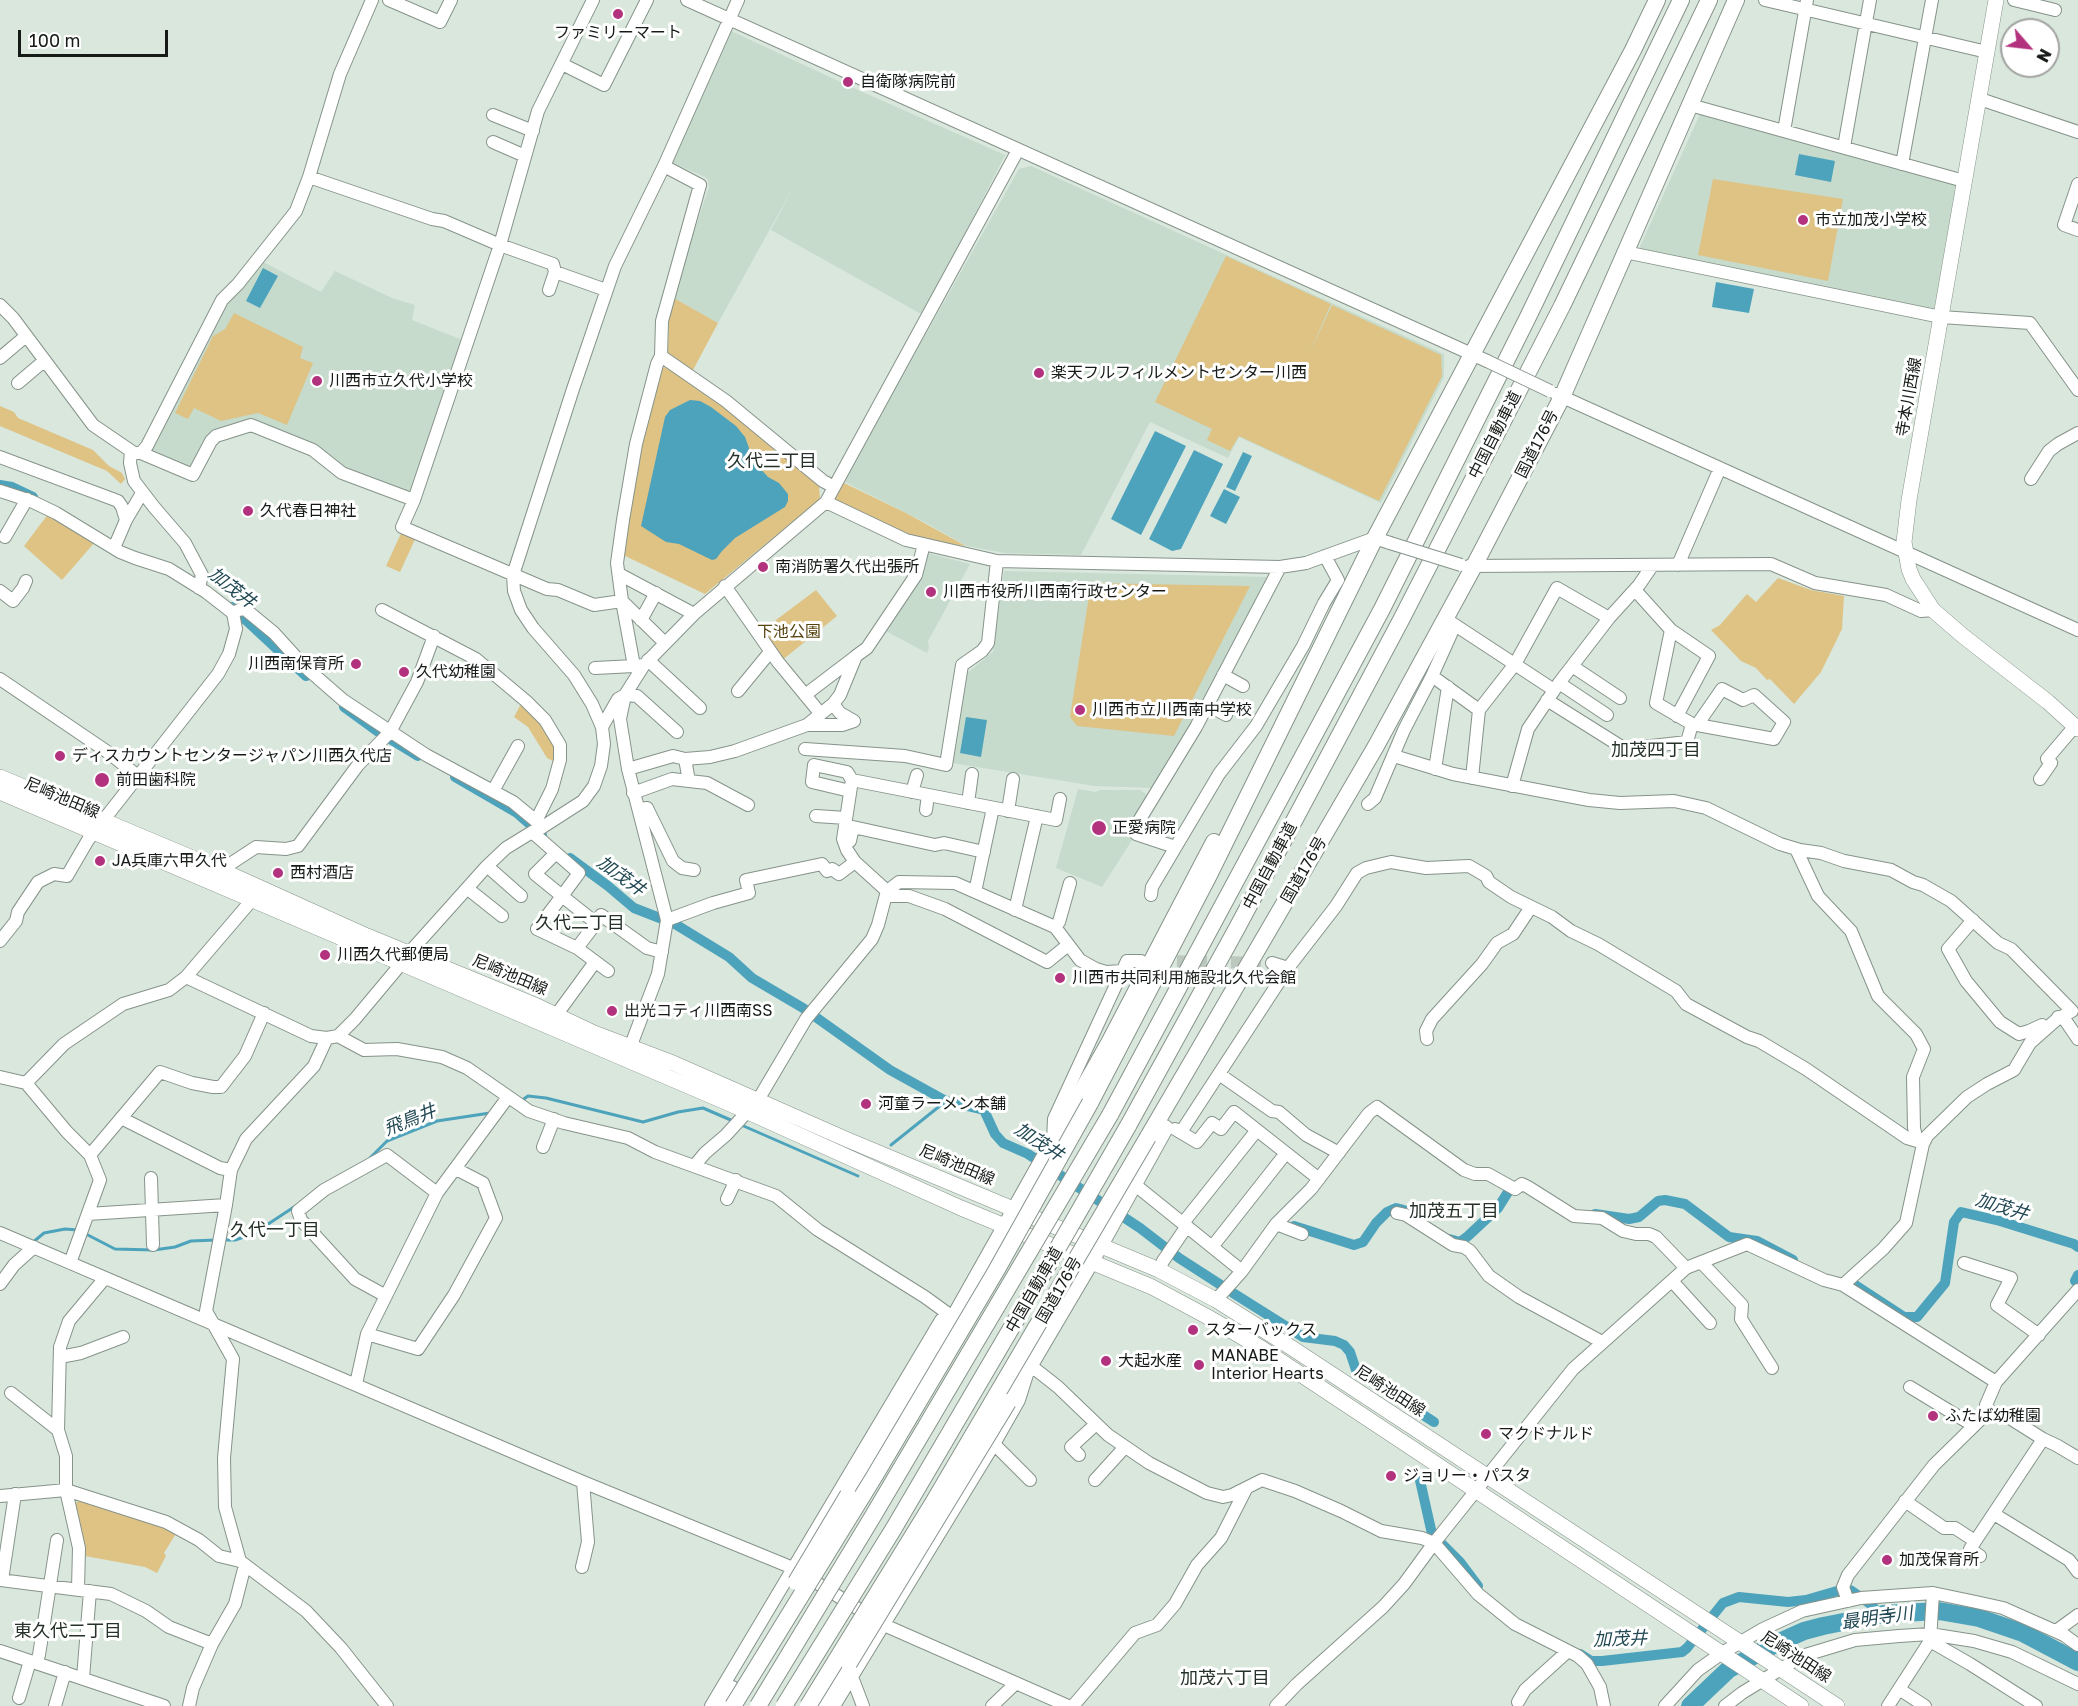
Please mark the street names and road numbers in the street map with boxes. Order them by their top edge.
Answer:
street label: 寺本川西線 [1893,356,1925,438]
street label: 中国自動車道 [1465,388,1525,482]
street label: 国道176号 [1512,407,1562,481]
street label: 尼崎池田線 [21,774,103,822]
street label: 中国自動車道 [1239,819,1301,913]
street label: 国道176号 [1277,833,1331,907]
street label: 尼崎池田線 [469,951,551,999]
street label: 尼崎池田線 [916,1141,998,1189]
street label: 中国自動車道 [1002,1244,1066,1336]
street label: 国道176号 [1032,1253,1086,1327]
street label: 尼崎池田線 [1351,1361,1429,1421]
street label: 尼崎池田線 [1757,1627,1835,1687]

